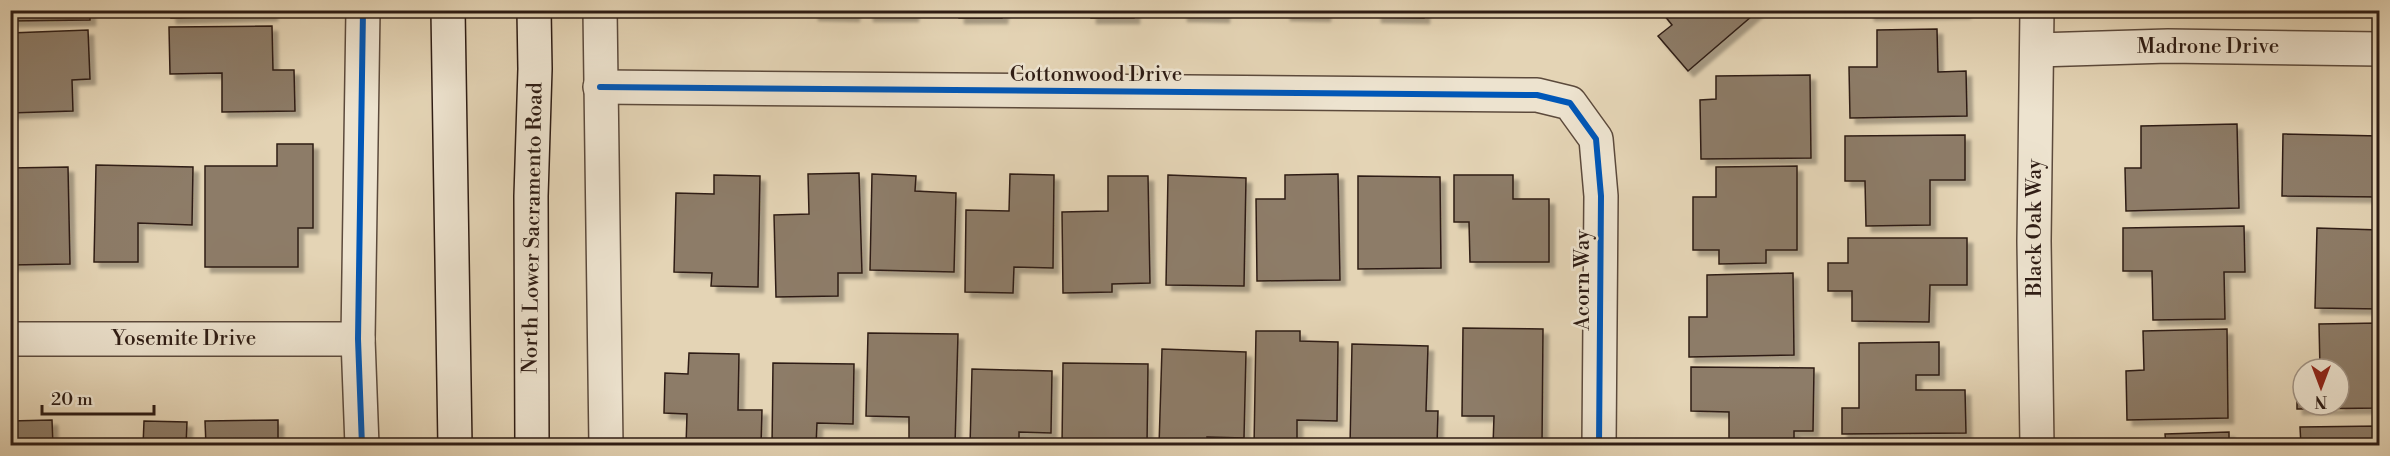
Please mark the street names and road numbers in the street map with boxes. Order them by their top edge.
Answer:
street label: Madrone Drive [2137,34,2279,60]
street label: Cottonwood Drive [1010,62,1182,88]
street label: North Lower Sacramento Road [517,82,549,374]
street label: Black Oak Way [2022,158,2048,298]
street label: Acorn Way [1570,229,1596,331]
street label: Yosemite Drive [111,326,256,352]

